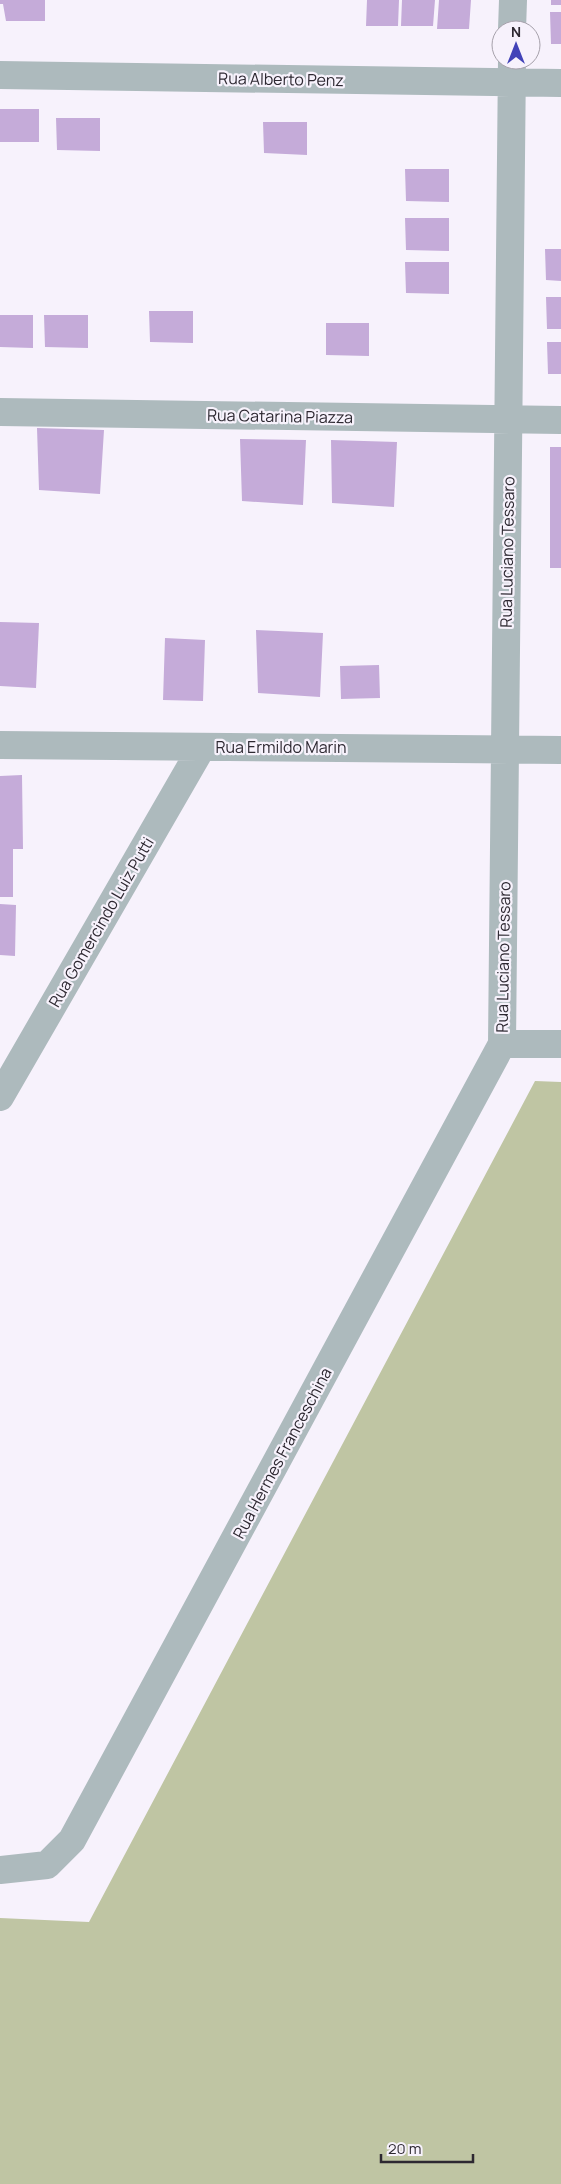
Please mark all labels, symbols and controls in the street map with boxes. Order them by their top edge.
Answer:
north arrow [491,20,541,70]
text: N [511,22,521,41]
street label: Rua Alberto Penz [218,67,344,91]
street label: Rua Catarina Piazza [207,404,353,428]
street label: Rua Luciano Tessaro [495,476,519,628]
street label: Rua Ermildo Marin [215,736,347,758]
street label: Rua Gomercindo Luiz Putti [43,833,159,1011]
street label: Rua Luciano Tessaro [491,881,515,1033]
street label: Rua Hermes Franceschina [227,1364,337,1542]
scale bar [381,2132,474,2164]
text: 20 m [388,2138,421,2159]

